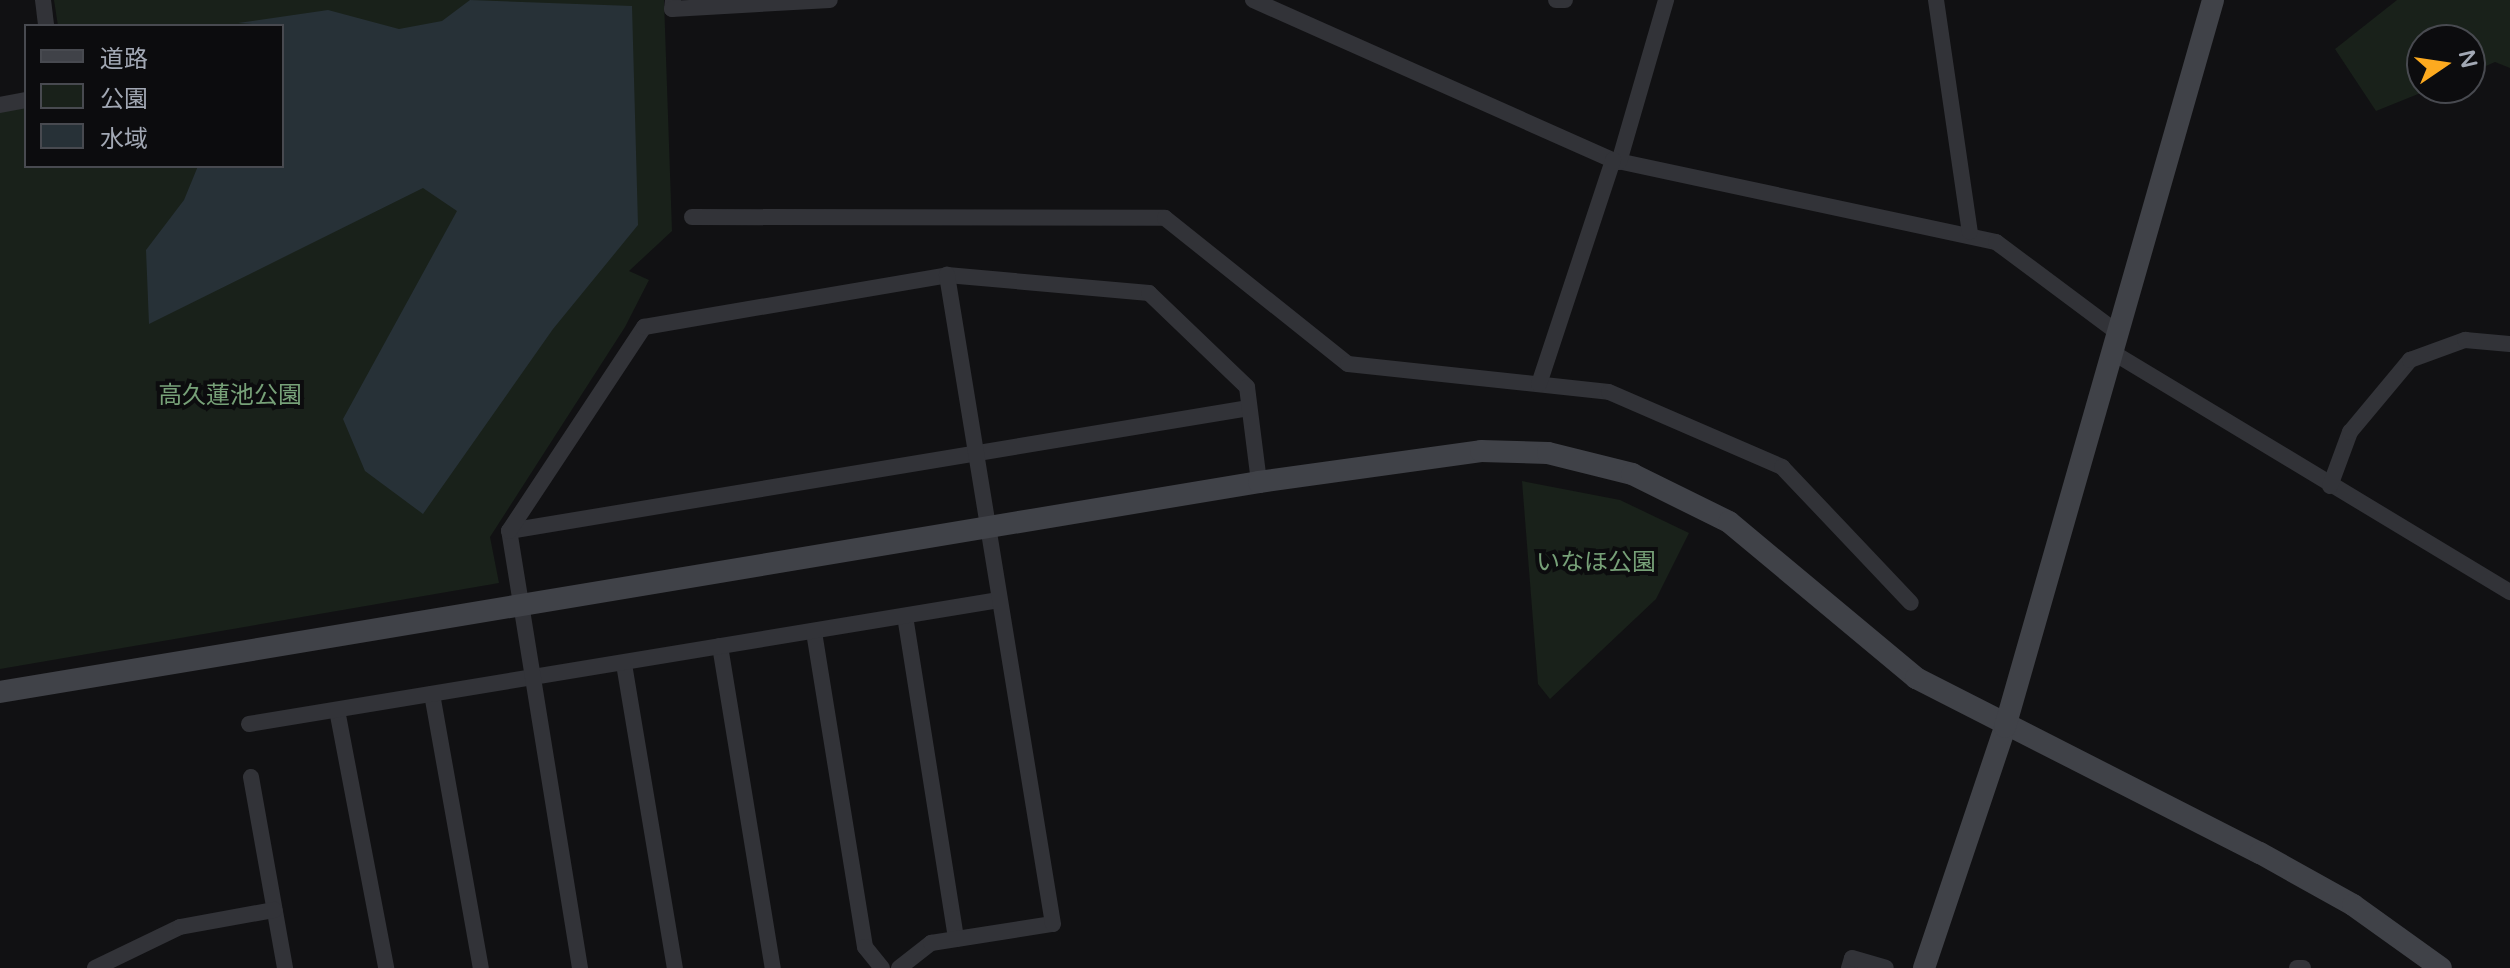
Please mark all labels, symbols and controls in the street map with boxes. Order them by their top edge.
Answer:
legend [24,24,284,168]
north arrow [2406,24,2486,104]
text: 道路 [100,45,148,74]
text: N [2453,48,2482,71]
text: 公園 [100,85,148,114]
text: 水域 [100,125,148,154]
park label: 高久蓮池公園 [158,382,302,410]
park label: いなほ公園 [1536,549,1656,577]

